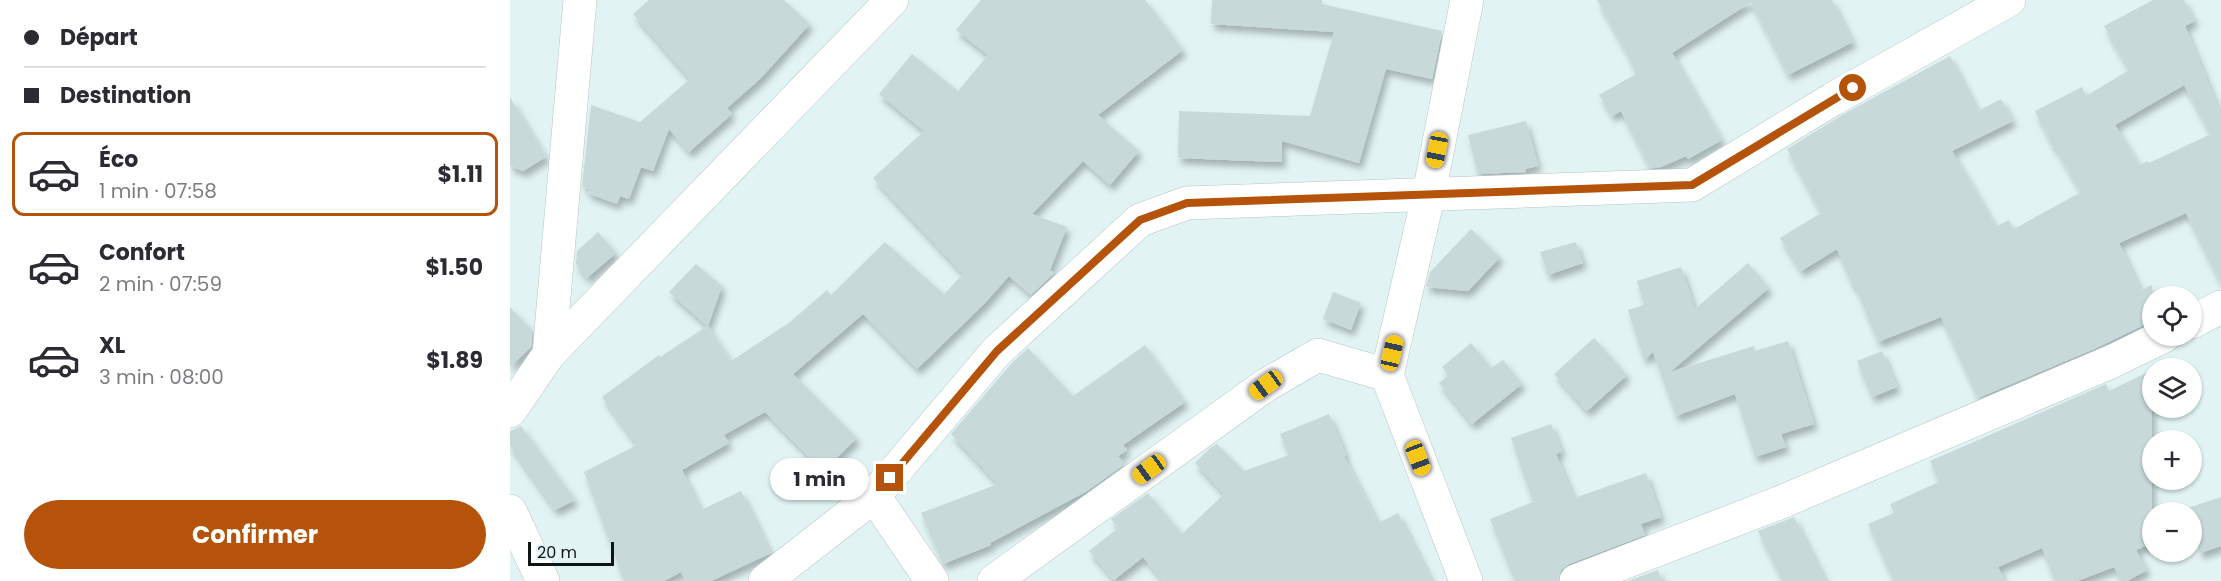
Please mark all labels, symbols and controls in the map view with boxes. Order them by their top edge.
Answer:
text: Départ [60,22,138,53]
route start [1839,74,1866,101]
text: Destination [60,80,191,111]
car [1425,131,1449,169]
text: Éco [99,144,138,175]
icon: car [27,147,81,201]
text: $1.11 [438,159,483,190]
text: 1 min · 07:58 [99,177,217,205]
text: Confort [99,237,185,268]
icon: car [27,240,81,294]
text: $1.50 [425,252,483,283]
text: 2 min · 07:59 [99,270,222,298]
map controls [2142,286,2202,562]
button: locate [2142,286,2202,346]
text: XL [99,330,125,361]
icon: car [27,333,81,387]
car [1379,333,1405,373]
text: $1.89 [426,345,483,376]
button: layers [2142,358,2202,418]
text: 3 min · 08:00 [99,363,224,391]
car [1246,367,1286,403]
button: + [2142,430,2202,490]
car [1403,438,1433,478]
car [1129,451,1169,487]
callout: 1 min [770,457,869,499]
route end [876,464,903,491]
text: 1 min [793,465,846,493]
button: Confirmer [24,500,486,569]
button: − [2142,502,2202,562]
scale bar [528,539,614,566]
text: 20 m [537,541,577,564]

